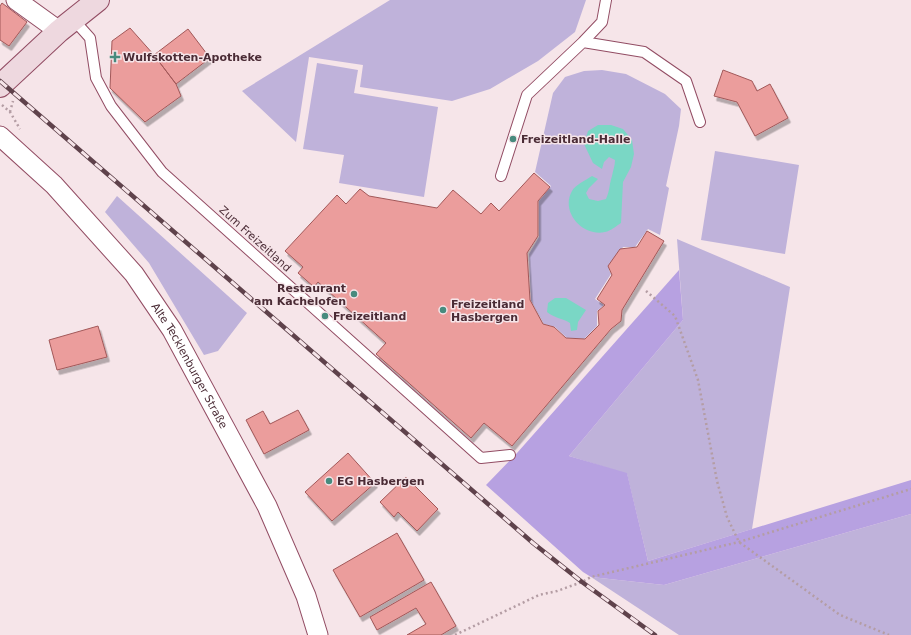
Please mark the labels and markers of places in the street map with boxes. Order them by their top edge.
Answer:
place label: Wulfskotten-Apotheke [123,51,262,64]
marker: Wulfskotten-Apotheke [110,52,120,62]
place label: Freizeitland-Halle [521,133,630,146]
marker: Freizeitland-Halle [508,134,518,144]
place label: Restaurant am Kachelofen [254,282,346,308]
marker: Restaurant am Kachelofen [349,289,359,299]
place label: Freizeitland Hasbergen [451,298,524,324]
marker: Freizeitland Hasbergen [438,305,448,315]
place label: Freizeitland [333,310,406,323]
marker: Freizeitland [320,311,330,321]
place label: EG Hasbergen [337,475,424,488]
marker: EG Hasbergen [324,476,334,486]

